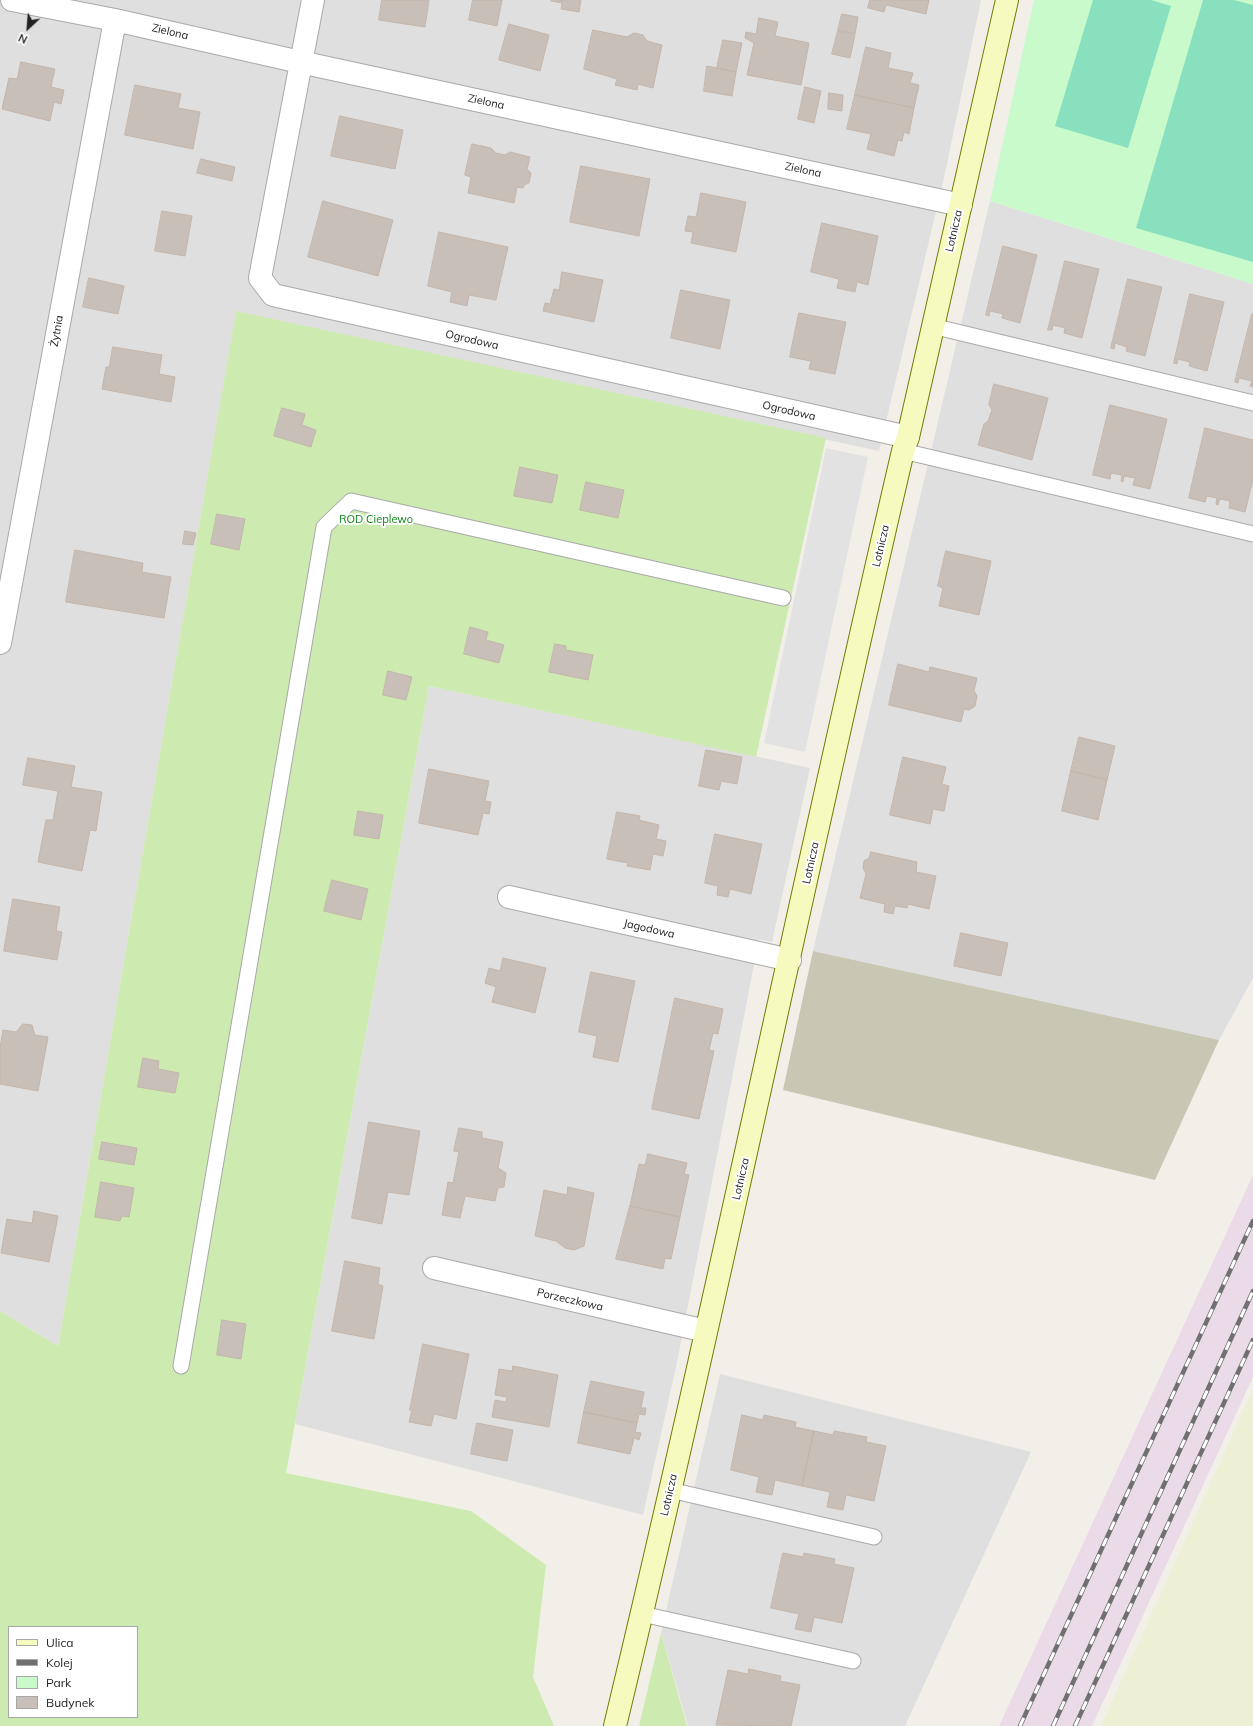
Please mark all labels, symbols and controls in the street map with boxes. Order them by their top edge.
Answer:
north arrow [8,8,48,48]
street label: Zielona [150,21,190,43]
text: N [16,31,30,47]
street label: Zielona [466,92,506,112]
street label: Zielona [783,160,823,180]
street label: Lotnicza [943,209,965,253]
street label: Żytnia [48,314,66,348]
street label: Ogrodowa [444,327,500,353]
street label: Ogrodowa [761,398,817,424]
park label: ROD Cieplewo [339,513,413,527]
street label: Lotnicza [870,524,892,568]
street label: Lotnicza [800,841,822,885]
street label: Jagodowa [622,917,676,941]
street label: Lotnicza [730,1157,752,1201]
street label: Porzeczkowa [536,1286,604,1314]
street label: Lotnicza [658,1473,680,1517]
legend [8,1626,138,1718]
text: Ulica [46,1635,74,1650]
text: Kolej [46,1655,73,1670]
text: Park [46,1675,71,1690]
text: Budynek [46,1695,94,1710]

